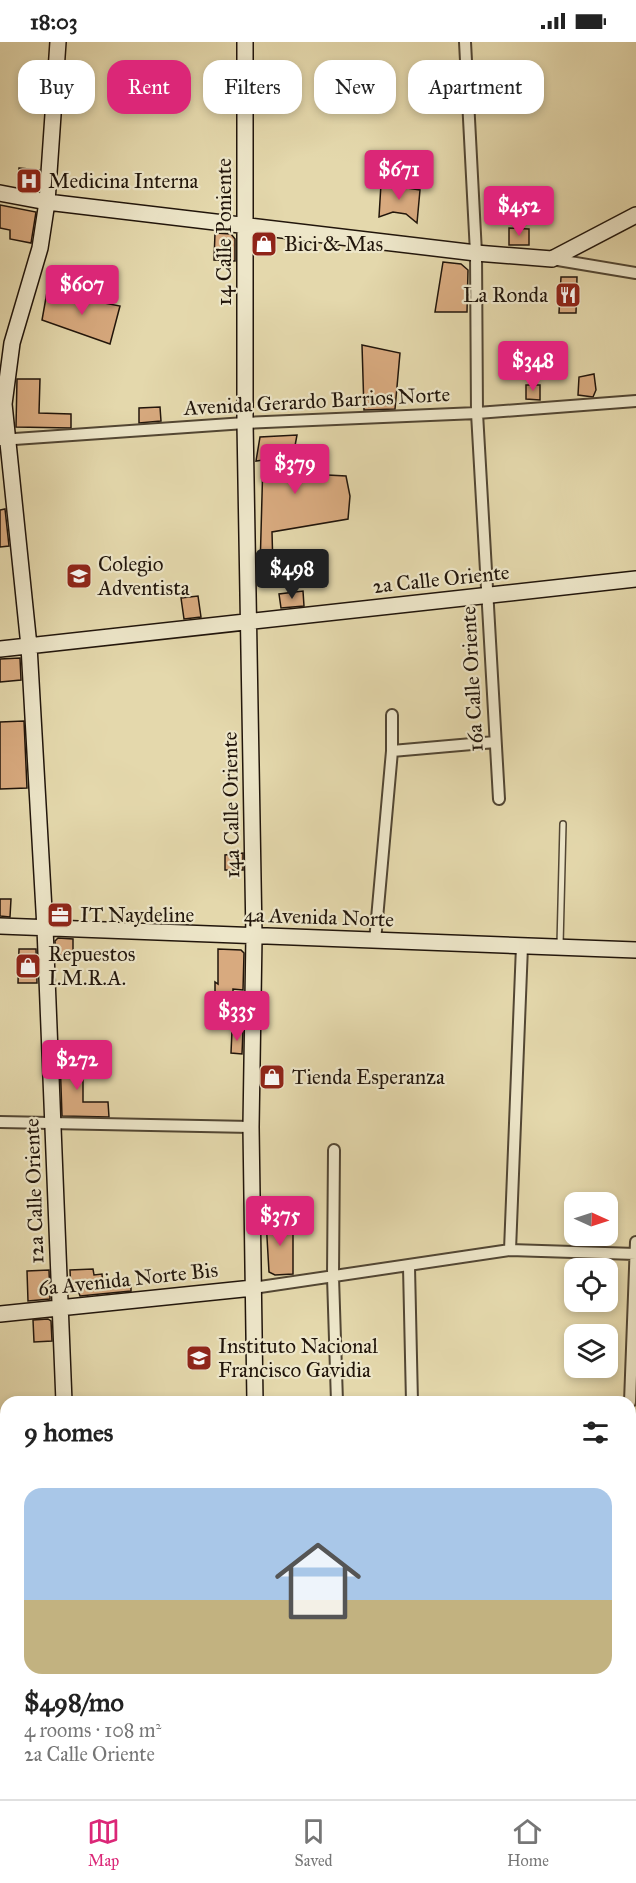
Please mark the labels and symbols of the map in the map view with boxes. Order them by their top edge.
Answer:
pin: $671 [363,150,435,201]
street label: 14 Calle Poniente [211,158,237,306]
hospital icon: Medicina Interna [14,166,44,196]
place label: Medicina Interna [48,168,198,194]
pin: $452 [483,186,555,237]
shop icon: Bici & Mas [249,229,279,259]
place label: Bici & Mas [284,231,383,257]
pin: $607 [46,265,118,316]
restaurant icon: La Ronda [553,280,583,310]
place label: La Ronda [463,282,548,308]
pin: $348 [497,341,569,392]
street label: Avenida Gerardo Barrios Norte [182,381,451,421]
pin: $379 [259,444,331,495]
pin: $498 [256,549,328,600]
place label: Colegio Adventista [97,551,190,601]
street label: 2a Calle Oriente [371,559,511,599]
school or university icon: Colegio Adventista [64,561,94,591]
street label: 16a Calle Oriente [455,605,489,753]
street label: 14a Calle Oriente [217,731,245,879]
office icon: IT Naydeline [45,900,75,930]
street label: 4a Avenida Norte [244,901,395,933]
place label: IT Naydeline [80,902,195,928]
place label: Repuestos I.M.R.A. [48,941,135,991]
shop icon: Repuestos I.M.R.A. [13,951,43,981]
pin: $335 [201,991,273,1042]
pin: $272 [41,1040,113,1091]
shop icon: Tienda Esperanza [257,1062,287,1092]
place label: Tienda Esperanza [292,1064,445,1090]
street label: 12a Calle Oriente [18,1118,50,1264]
north arrow [564,1192,618,1246]
pin: $375 [244,1196,316,1247]
street label: 6a Avenida Norte Bis [37,1257,219,1301]
place label: Instituto Nacional Francisco Gavidia [218,1333,378,1383]
school or university icon: Instituto Nacional Francisco Gavidia [184,1343,214,1373]

